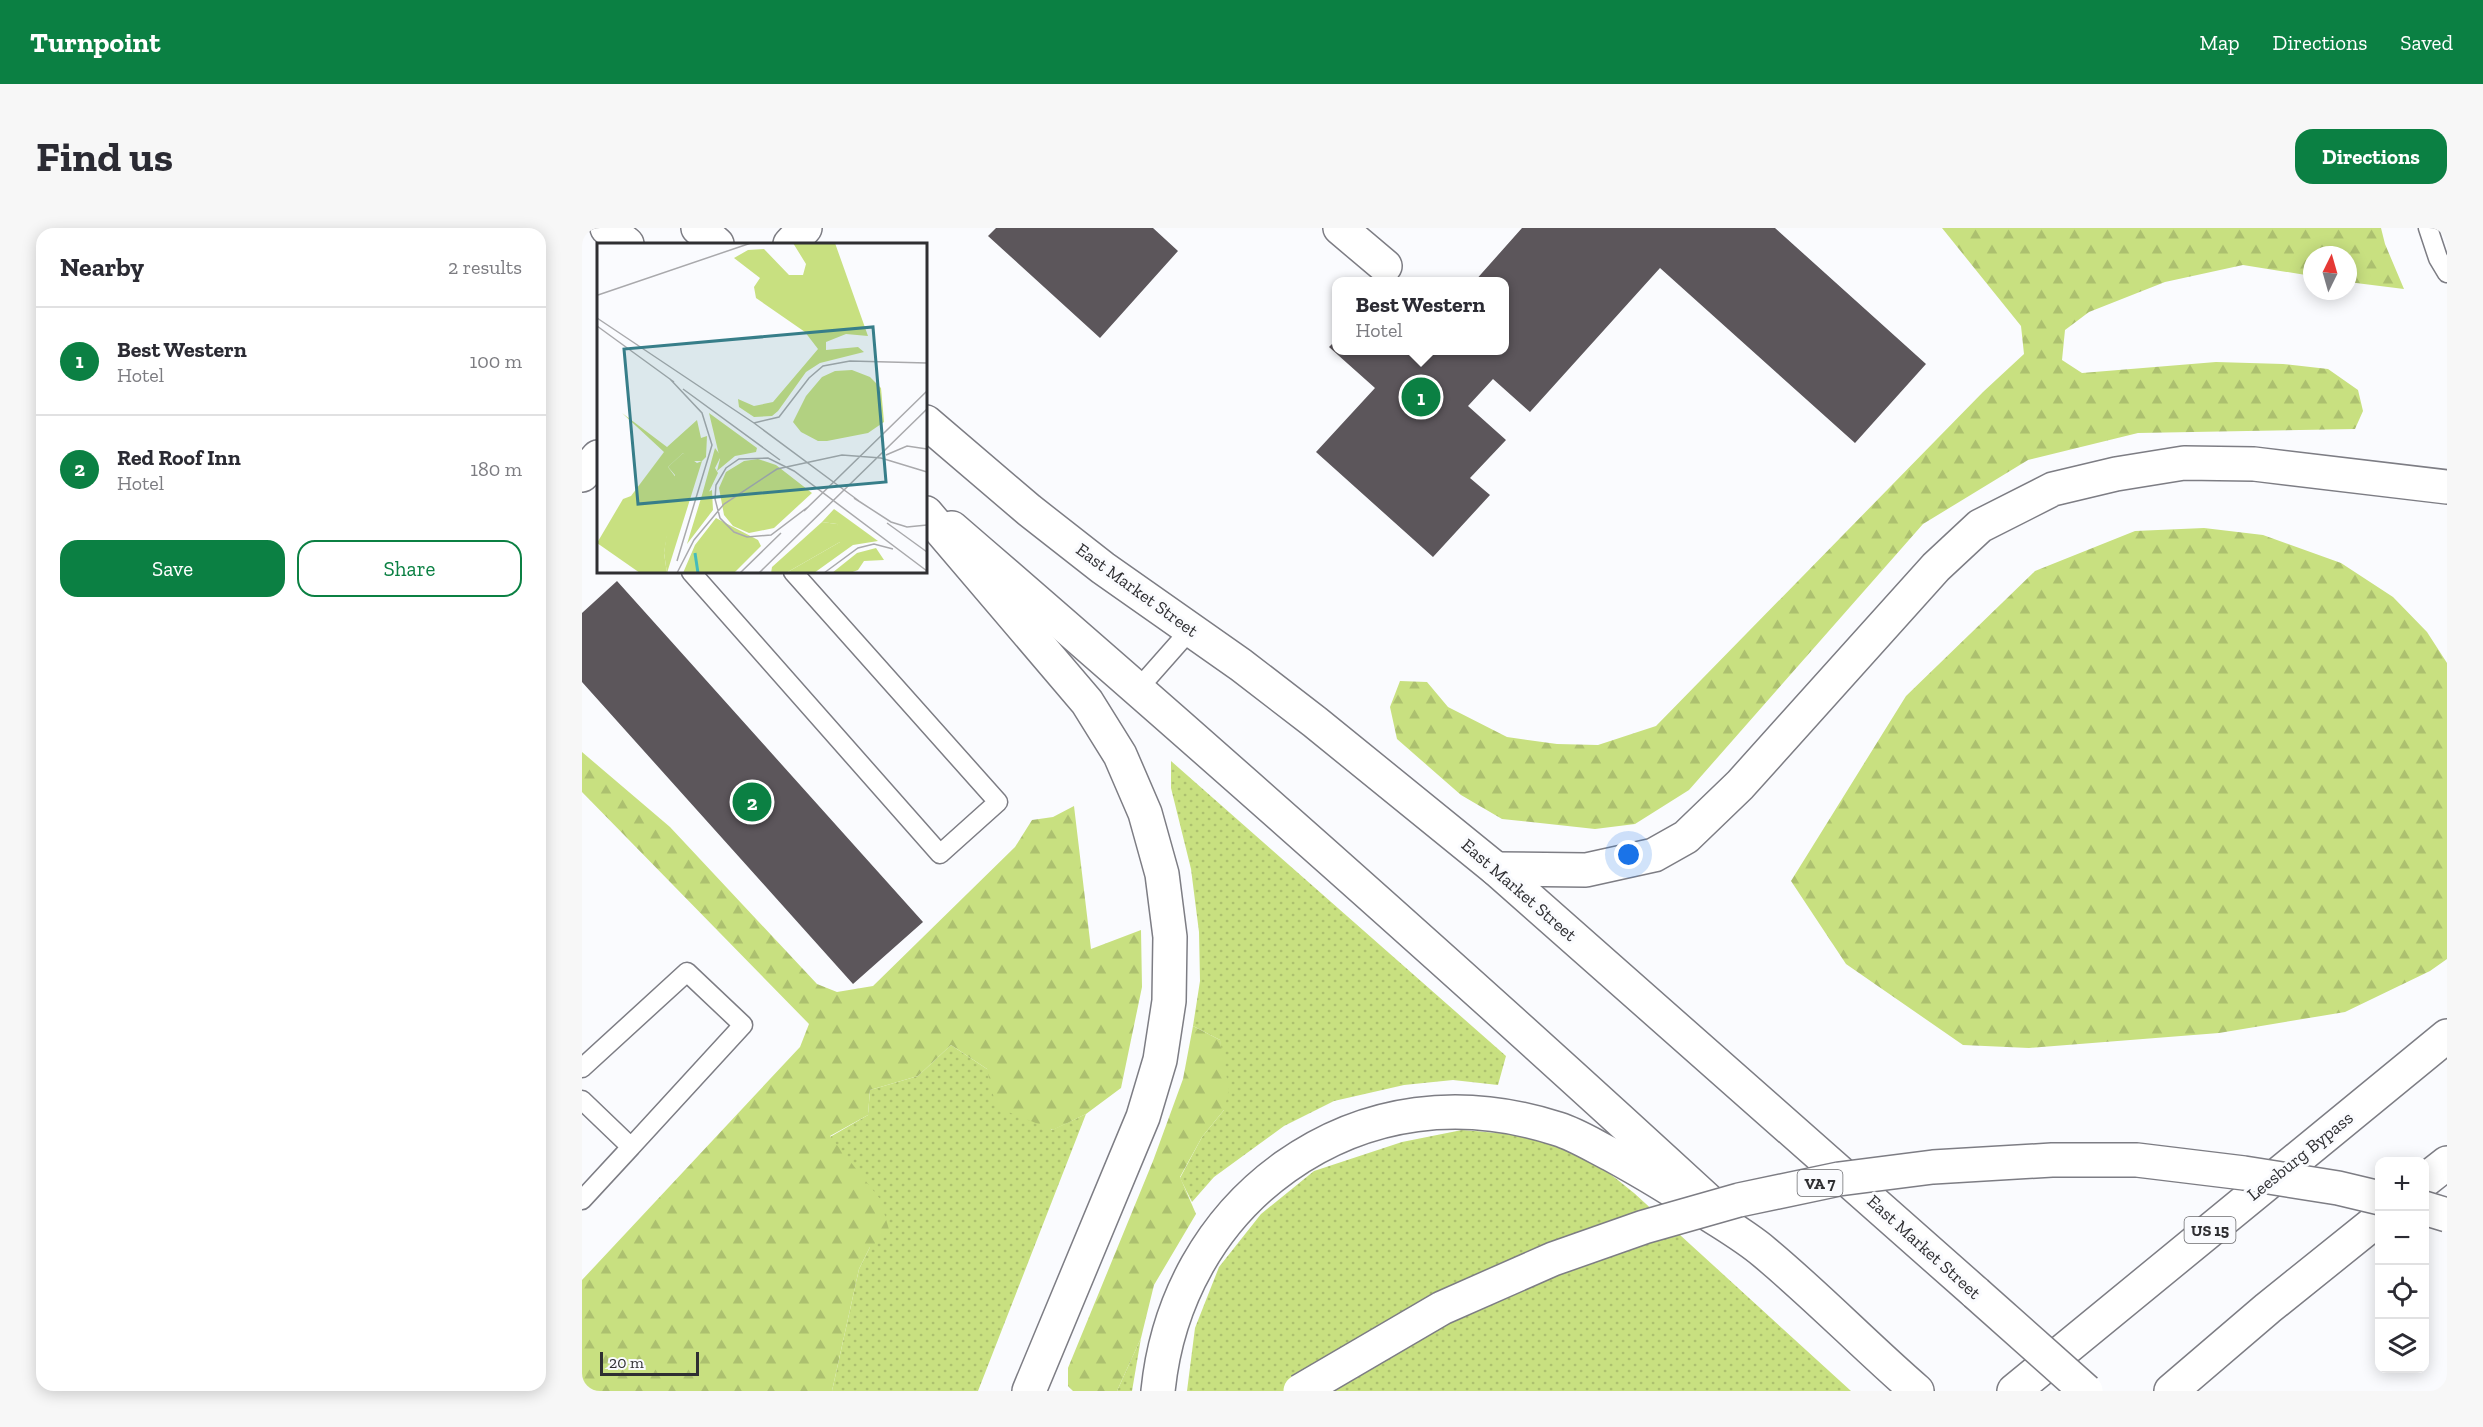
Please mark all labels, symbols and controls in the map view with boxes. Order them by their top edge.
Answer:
text: Turnpoint [30,26,160,59]
text: Map [2200,30,2240,55]
text: Directions [2273,30,2367,55]
text: Saved [2400,30,2453,55]
button: Directions [2295,129,2447,184]
text: Find us [36,131,173,182]
inset map [597,243,927,573]
north arrow [2303,246,2357,300]
text: Nearby [60,251,144,283]
text: 2 results [448,255,522,279]
popup [1332,277,1509,355]
text: Best Western [1356,291,1485,318]
text: Hotel [1356,318,1403,342]
text: Best Western [117,336,247,363]
text: 1 [75,349,84,373]
text: 100 m [469,349,522,373]
text: Hotel [117,363,164,387]
pin: 1 [1402,374,1440,420]
text: Red Roof Inn [117,444,241,471]
text: 2 [74,457,85,481]
text: 180 m [470,457,522,481]
text: Hotel [117,471,164,495]
street label: East Market Street [1072,538,1203,642]
button: Save [60,540,285,597]
button: Share [297,540,522,597]
pin: 2 [732,780,772,824]
street label: East Market Street [1457,834,1581,946]
your location [1614,840,1643,869]
street label: Leesburg Bypass [2243,1106,2358,1205]
map controls [2375,1157,2429,1373]
button: + [2375,1157,2429,1211]
road number: VA 7 [1798,1170,1842,1196]
street label: East Market Street [1863,1190,1986,1304]
button: − [2375,1211,2429,1265]
road number: US 15 [2184,1217,2236,1243]
button: locate [2375,1265,2429,1319]
button: layers [2375,1319,2429,1373]
scale bar [600,1349,699,1376]
text: 20 m [609,1353,644,1372]

